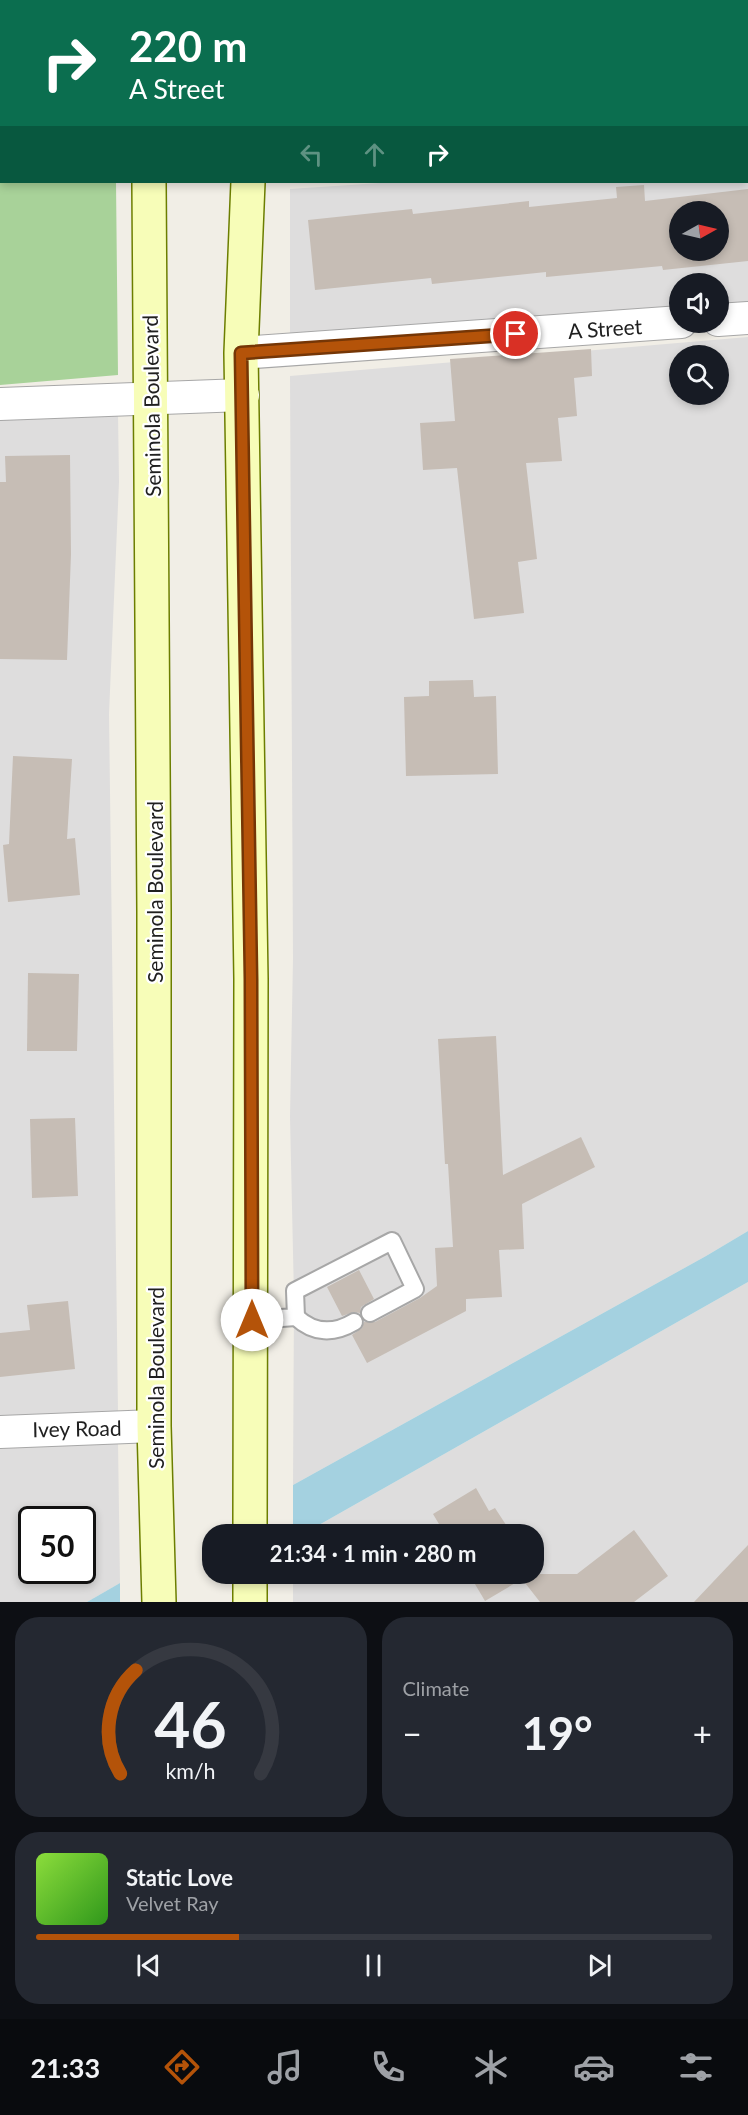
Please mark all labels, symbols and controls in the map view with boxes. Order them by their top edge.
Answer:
text: 220 m [129,21,247,71]
icon: right [30,24,108,102]
text: A Street [129,72,224,105]
icon: left [295,138,328,171]
icon: ahead [358,138,391,171]
icon: right [421,138,454,171]
north arrow [669,201,729,261]
map controls [669,201,729,405]
button: sound [669,273,729,333]
pin [490,308,541,359]
street label: A Street [567,313,643,343]
street label: Seminola Boulevard [137,315,165,497]
icon: arrive [499,317,532,350]
button: search [669,345,729,405]
street label: Seminola Boulevard [142,801,167,983]
street label: Seminola Boulevard [143,1287,168,1469]
position arrow [220,1288,284,1352]
street label: Ivey Road [32,1415,122,1441]
speed limit sign: 50 [18,1506,96,1584]
text: 21:34 · 1 min · 280 m [270,1540,476,1567]
text: Climate [403,1676,469,1700]
text: 46 [155,1686,227,1761]
text: 19° [522,1706,593,1760]
text: − [403,1713,422,1753]
text: + [693,1713,712,1753]
text: km/h [166,1758,216,1784]
text: Static Love [126,1864,233,1891]
text: Velvet Ray [126,1891,219,1915]
icon: previous [132,1949,165,1982]
icon: pause [357,1949,390,1982]
icon: next [583,1949,616,1982]
icon: directions [161,2046,203,2088]
icon: music [264,2046,306,2088]
icon: phone [367,2046,409,2088]
icon: climate [470,2046,512,2088]
icon: car [573,2046,615,2088]
icon: filters [675,2046,717,2088]
text: 21:33 [30,2051,100,2084]

